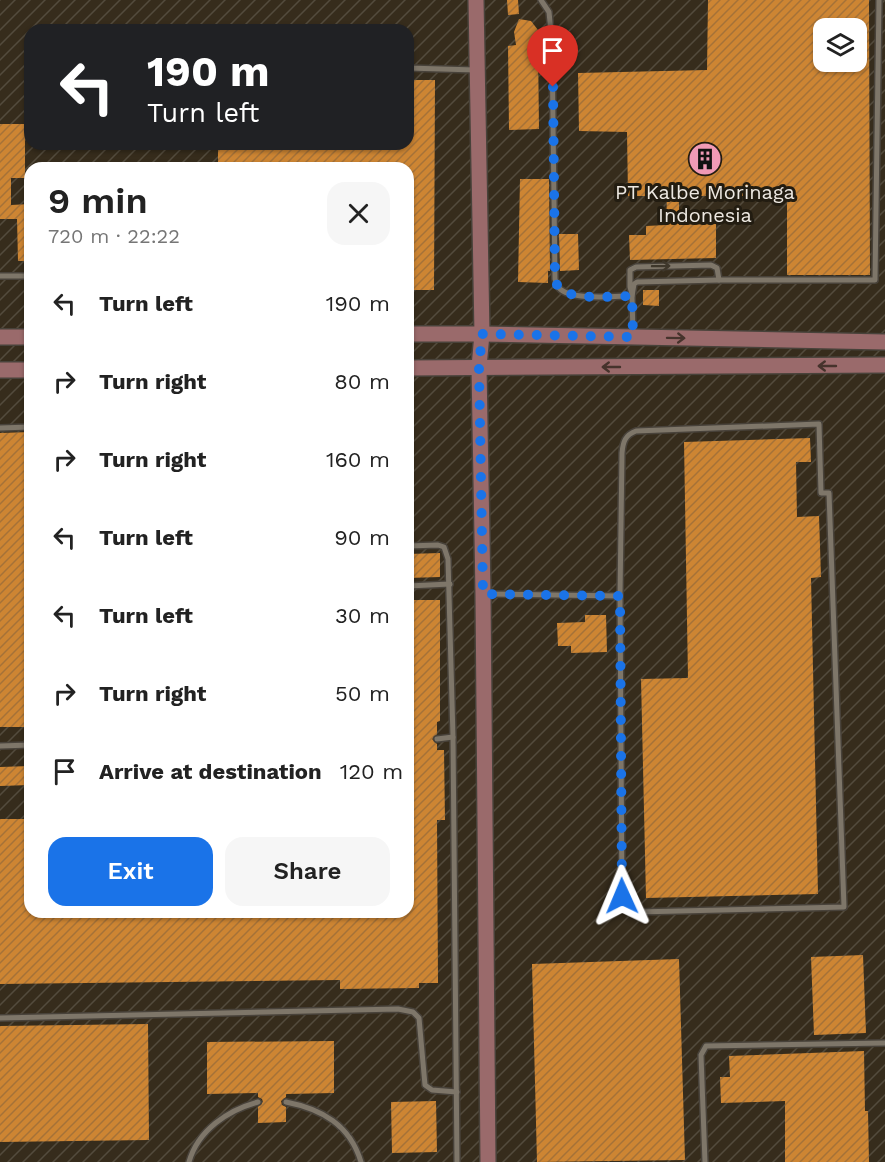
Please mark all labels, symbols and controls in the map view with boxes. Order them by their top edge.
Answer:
map controls [813,18,867,72]
button: layers [813,18,867,72]
pin [527,25,578,87]
icon: arrive [536,34,569,67]
text: 190 m [147,47,270,96]
icon: left [48,48,126,126]
text: Turn left [147,97,259,129]
building icon: PT Kalbe Morinaga Indonesia [687,141,723,177]
text: 9 min [48,180,148,222]
place label: PT Kalbe Morinaga Indonesia [615,180,795,227]
button: close [327,182,390,245]
text: 720 m · 22:22 [48,224,180,248]
one-way arrow [651,260,671,272]
icon: left [48,287,81,320]
text: Turn left [99,291,193,316]
text: 190 m [326,291,390,316]
one-way arrow [666,332,686,344]
one-way arrow [817,360,837,371]
one-way arrow [601,361,621,373]
icon: right [48,365,81,398]
text: Turn right [99,369,206,394]
text: 80 m [334,369,390,394]
icon: right [48,443,81,476]
text: Turn right [99,447,206,472]
text: 160 m [326,447,390,472]
icon: left [48,521,81,554]
text: Turn left [99,525,193,550]
text: 90 m [334,525,390,550]
icon: left [48,599,81,632]
text: Turn left [99,603,193,628]
text: 30 m [335,603,390,628]
icon: right [48,677,81,710]
text: Turn right [99,681,206,706]
text: 50 m [335,681,390,706]
icon: arrive [48,755,81,788]
text: Arrive at destination [99,759,322,784]
text: 120 m [340,759,403,784]
button: Exit [48,837,213,906]
button: Share [225,837,390,906]
position arrow [590,864,654,928]

